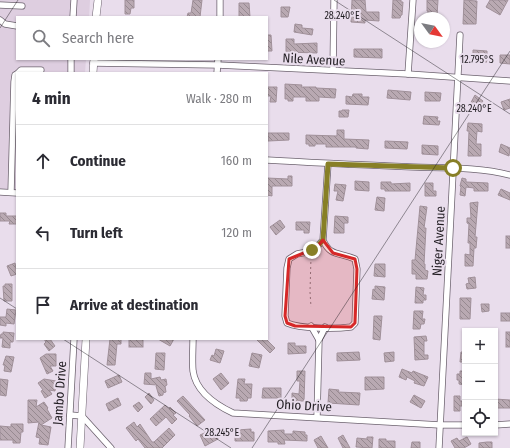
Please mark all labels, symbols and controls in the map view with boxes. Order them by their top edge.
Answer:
text: 28.240°E [324,10,360,22]
north arrow [414,12,450,48]
search box [16,16,268,60]
icon: search [30,27,52,49]
text: Search here [62,29,134,47]
street label: Nile Avenue [282,50,346,69]
text: 12.795°S [460,54,494,66]
text: 4 min [32,88,71,109]
text: Walk · 280 m [186,91,252,106]
text: 28.240°E [456,103,492,115]
icon: ahead [32,150,54,172]
text: Continue [70,152,126,170]
text: 160 m [221,153,252,168]
route start [444,159,462,177]
street label: Niger Avenue [429,206,448,276]
icon: left [32,222,54,244]
text: Turn left [70,224,123,242]
text: 120 m [221,225,252,240]
route end [303,241,321,259]
icon: arrive [32,294,54,316]
text: Arrive at destination [70,296,198,314]
map controls [462,328,498,436]
button: + [462,328,498,364]
street label: Jambo Drive [50,360,69,426]
button: − [462,364,498,400]
street label: Ohio Drive [276,397,332,414]
button: locate [462,400,498,436]
text: 28.245°E [205,427,239,439]

